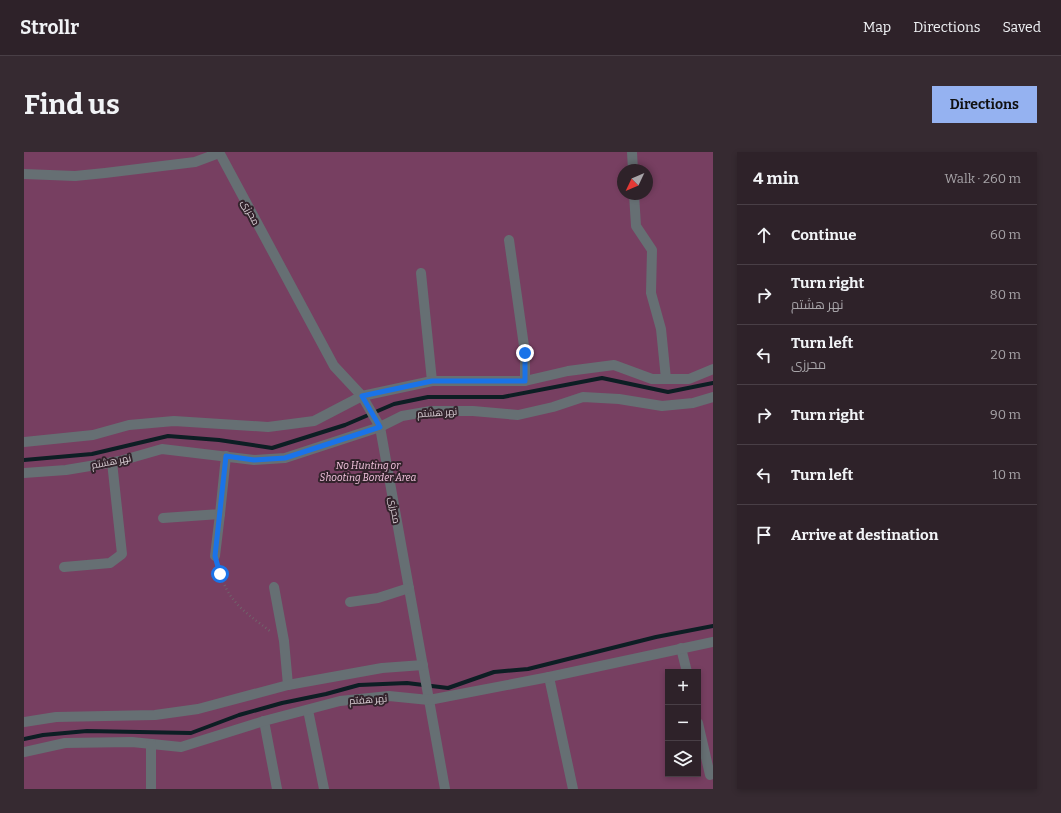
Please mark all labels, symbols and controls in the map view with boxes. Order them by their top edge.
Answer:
text: Strollr [20,16,79,39]
text: Map [863,19,891,36]
text: Directions [913,19,981,36]
text: Saved [1003,19,1041,36]
button: Directions [932,86,1037,123]
text: Find us [24,88,120,121]
north arrow [617,164,653,200]
text: 4 min [753,168,799,189]
text: Walk · 260 m [945,171,1021,186]
street label: محرزی [238,198,262,227]
icon: ahead [753,224,775,246]
text: Continue [791,226,857,244]
text: 60 m [990,227,1021,242]
text: Turn right [791,274,864,292]
icon: right [753,284,775,306]
text: 80 m [990,287,1021,302]
text: نهر هشتم [791,297,843,312]
text: Turn left [791,334,853,352]
route end [516,344,534,362]
icon: left [753,344,775,366]
text: 20 m [991,347,1021,362]
text: محرزی [791,357,826,372]
icon: right [753,404,775,426]
street label: نهر هشتم [417,406,458,421]
text: Turn right [791,406,864,424]
text: 90 m [990,407,1021,422]
street label: نهر هشتم [90,452,132,473]
park label: No Hunting or Shooting Border Area [320,460,417,484]
icon: left [753,464,775,486]
text: Turn left [791,466,853,484]
text: 10 m [992,467,1021,482]
street label: محرزی [386,496,402,525]
icon: arrive [753,524,775,546]
text: Arrive at destination [791,526,938,544]
route start [211,565,229,583]
map controls [665,669,701,777]
button: + [665,669,701,705]
street label: نهر هفتم [349,693,388,708]
button: − [665,705,701,741]
button: layers [665,741,701,777]

